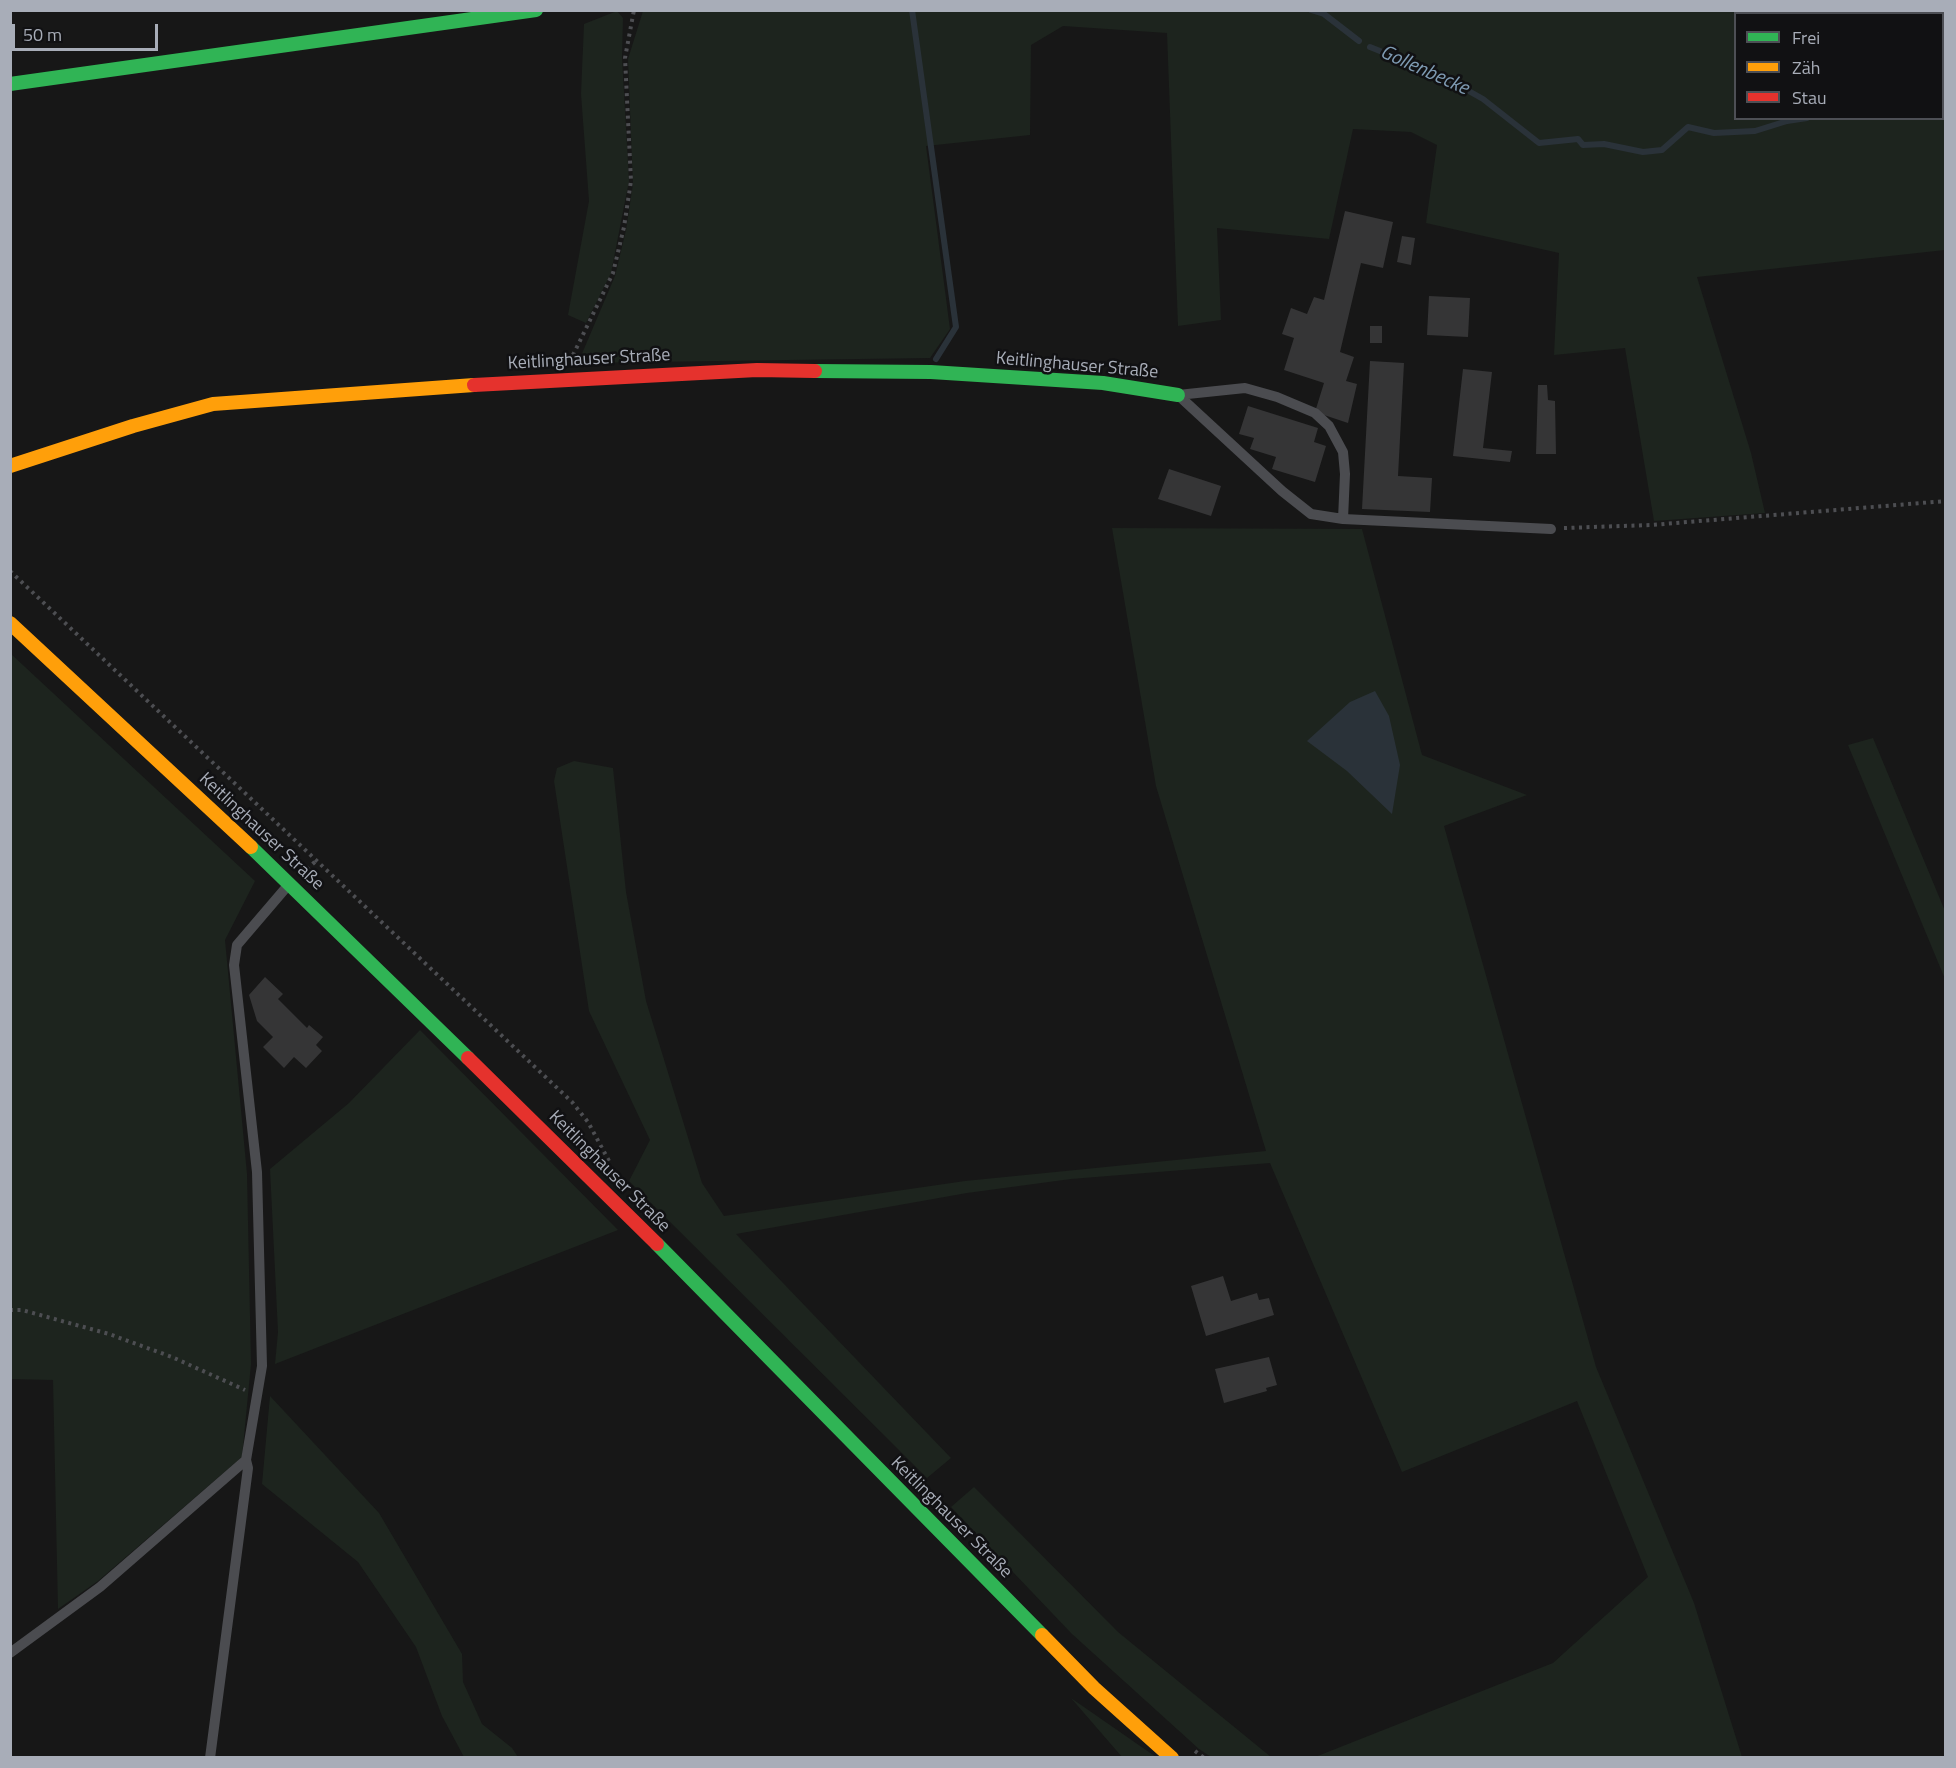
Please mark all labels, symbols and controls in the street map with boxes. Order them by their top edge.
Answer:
scale bar [15,12,160,50]
legend [1734,12,1944,120]
text: 50 m [23,21,62,48]
text: Frei [1792,24,1820,51]
water label: Gollenbecke [1376,41,1472,101]
text: Zäh [1792,54,1820,81]
text: Stau [1792,84,1827,111]
street label: Keitlinghauser Straße [507,345,671,375]
street label: Keitlinghauser Straße [995,348,1159,384]
street label: Keitlinghauser Straße [194,769,328,895]
street label: Keitlinghauser Straße [544,1107,674,1237]
street label: Keitlinghauser Straße [886,1453,1016,1583]

